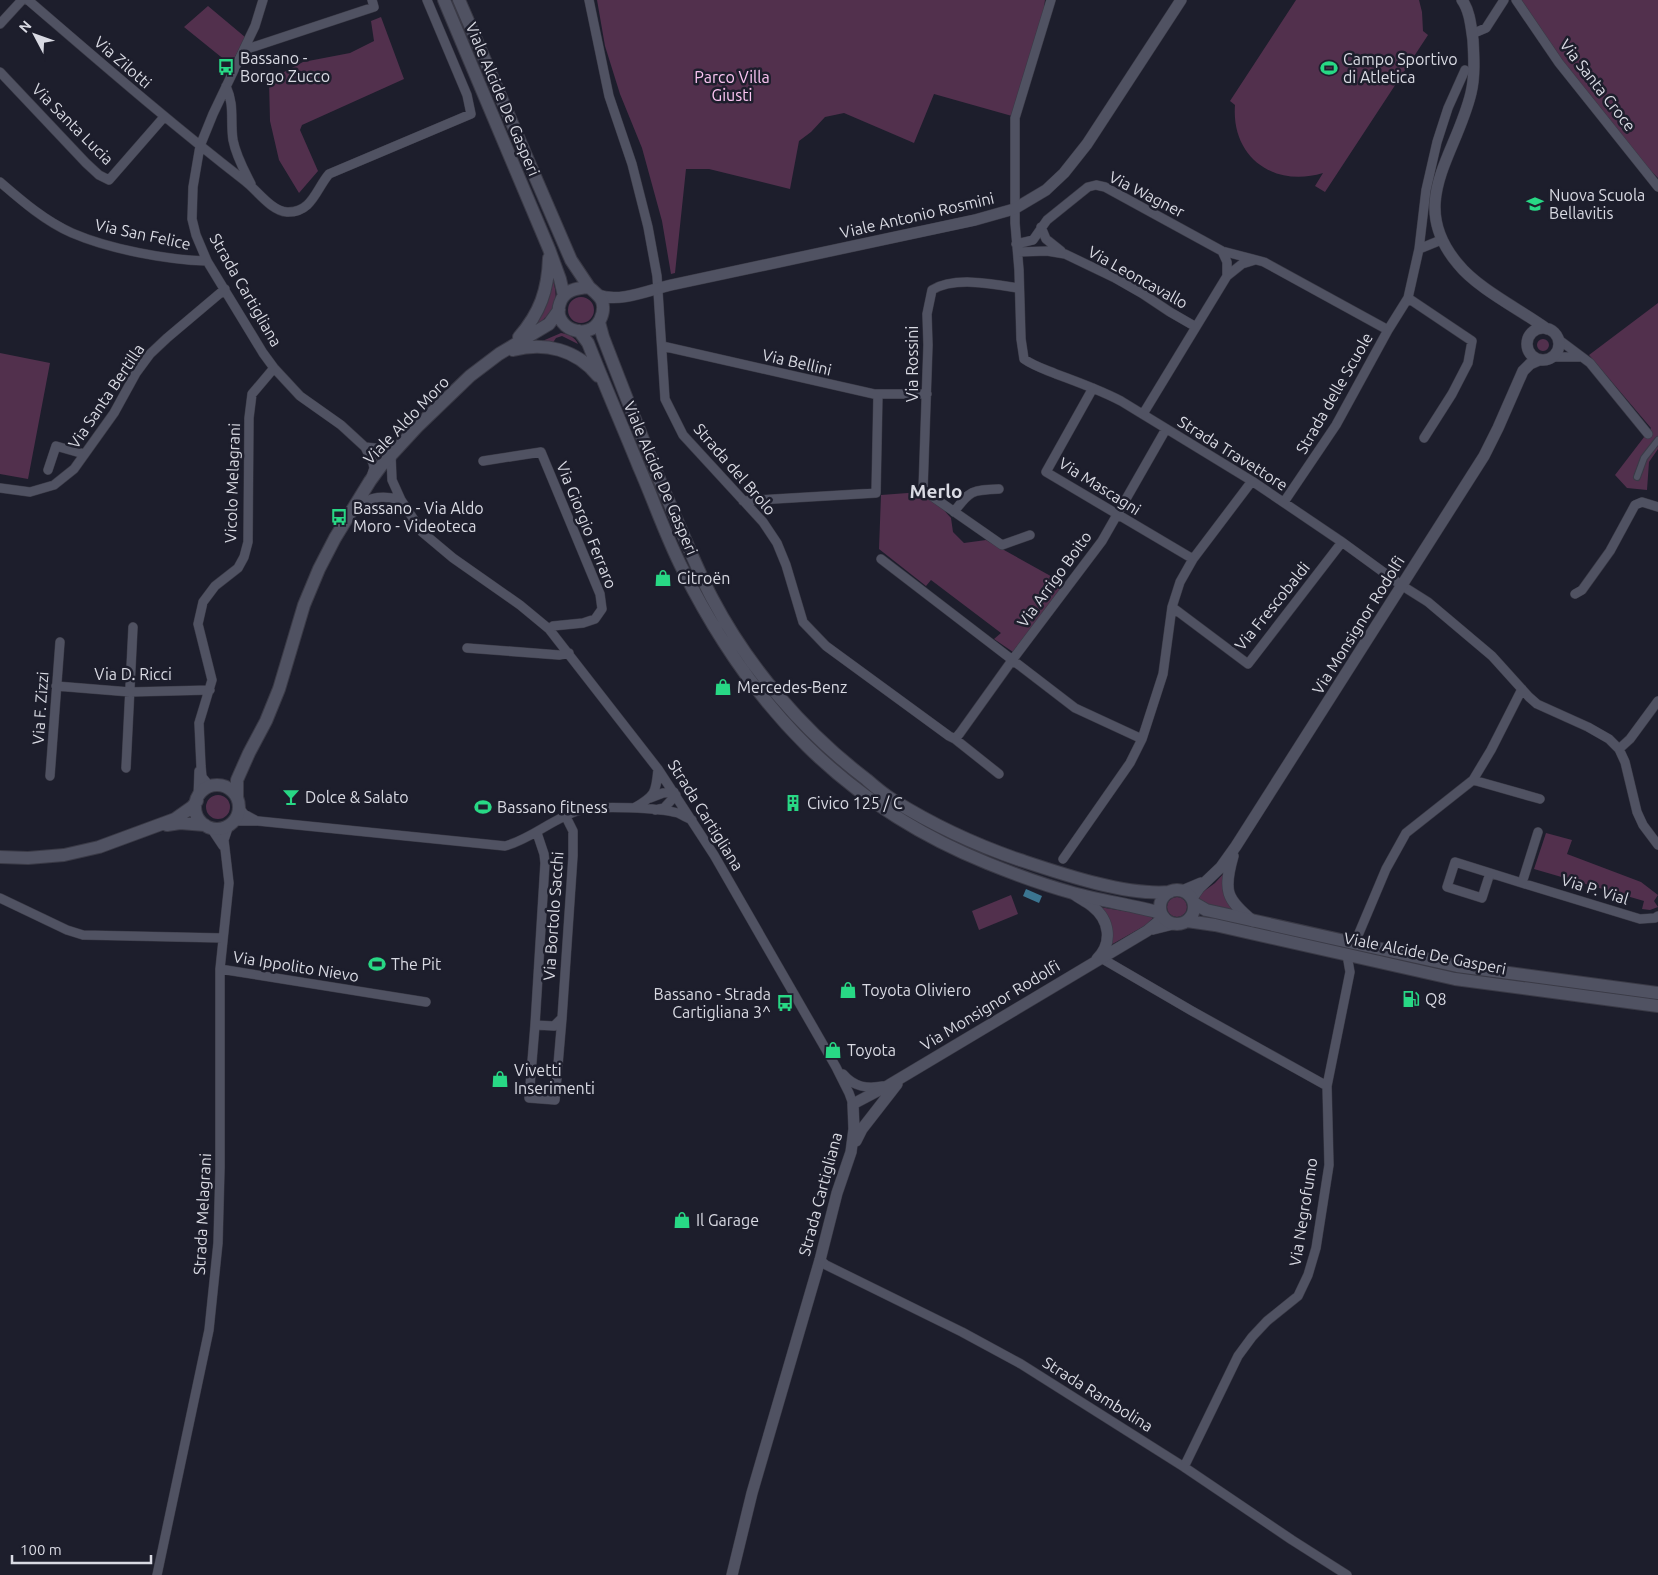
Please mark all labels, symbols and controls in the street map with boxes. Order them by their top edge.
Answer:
north arrow [10,10,60,60]
text: N [16,17,35,36]
street label: Viale Alcide De Gasperi [462,20,544,178]
street label: Via Zilotti [91,32,155,92]
street label: Via Santa Croce [1556,35,1640,135]
place label: Bassano - Borgo Zucco [240,49,330,85]
place label: Campo Sportivo di Atletica [1343,50,1458,86]
bus stop icon: Bassano - Borgo Zucco [216,57,236,77]
sports icon: Campo Sportivo di Atletica [1319,58,1339,78]
park label: Parco Villa Giusti [694,68,770,104]
street label: Via Santa Lucia [29,80,117,168]
street label: Via Wagner [1106,167,1188,221]
place label: Nuova Scuola Bellavitis [1549,186,1645,222]
street label: Viale Antonio Rosmini [838,188,996,242]
school or university icon: Nuova Scuola Bellavitis [1525,194,1545,214]
street label: Via San Felice [93,215,193,253]
street label: Strada Cartigliana [206,230,286,350]
street label: Via Leoncavallo [1085,242,1191,312]
street label: Via Rossini [903,326,921,402]
street label: Strada delle Scuole [1292,329,1376,457]
street label: Via Santa Bertilla [64,340,148,452]
street label: Via Bellini [761,345,833,379]
street label: Viale Aldo Moro [360,372,452,468]
street label: Viale Alcide De Gasperi [620,399,702,557]
street label: Strada Travettore [1175,412,1291,494]
street label: Strada del Brolo [690,420,780,518]
street label: Vicolo Melagrani [221,423,243,543]
street label: Via Mascagni [1056,454,1144,518]
street label: Via Giorgio Ferraro [553,459,621,591]
district label: Merlo [910,480,962,502]
place label: Bassano - Via Aldo Moro - Videoteca [353,499,484,535]
bus stop icon: Bassano - Via Aldo Moro - Videoteca [329,507,349,527]
street label: Via Arrigo Boito [1013,528,1095,630]
street label: Via Monsignor Rodolfi [1308,553,1408,697]
street label: Via Frescobaldi [1231,558,1313,654]
shop icon: Citroën [653,568,673,588]
place label: Citroën [677,569,730,587]
street label: Via D. Ricci [94,665,172,683]
street label: Via F. Zizzi [28,671,52,745]
shop icon: Mercedes-Benz [713,677,733,697]
place label: Mercedes-Benz [737,678,847,696]
street label: Strada Cartigliana [665,756,747,874]
bar icon: Dolce & Salato [281,787,301,807]
place label: Dolce & Salato [305,788,409,806]
building icon: Civico 125 / C [783,793,803,813]
place label: Civico 125 / C [807,794,903,812]
sports icon: Bassano fitness [473,797,493,817]
place label: Bassano fitness [497,798,608,816]
street label: Via Bortolo Sacchi [540,851,566,981]
street label: Via P. Vial [1559,870,1631,908]
street label: Viale Alcide De Gasperi [1342,928,1508,978]
street label: Via Ippolito Nievo [232,947,360,985]
sports icon: The Pit [367,954,387,974]
place label: The Pit [391,955,442,973]
street label: Via Monsignor Rodolfi [917,956,1063,1054]
shop icon: Toyota Oliviero [838,980,858,1000]
place label: Toyota Oliviero [862,981,971,999]
place label: Bassano - Strada Cartigliana 3^ [654,985,771,1021]
fuel station icon: Q8 [1401,989,1421,1009]
place label: Q8 [1425,990,1446,1008]
bus stop icon: Bassano - Strada Cartigliana 3^ [775,993,795,1013]
shop icon: Toyota [823,1040,843,1060]
place label: Toyota [847,1041,896,1059]
place label: Vivetti Inserimenti [514,1061,595,1097]
shop icon: Vivetti Inserimenti [490,1069,510,1089]
street label: Strada Cartigliana [795,1130,845,1258]
street label: Strada Melagrani [190,1153,214,1275]
street label: Via Negrofumo [1286,1156,1320,1268]
shop icon: Il Garage [672,1210,692,1230]
place label: Il Garage [696,1211,759,1229]
street label: Strada Rambolina [1040,1353,1156,1435]
scale bar [12,1532,151,1564]
text: 100 m [20,1541,62,1558]

